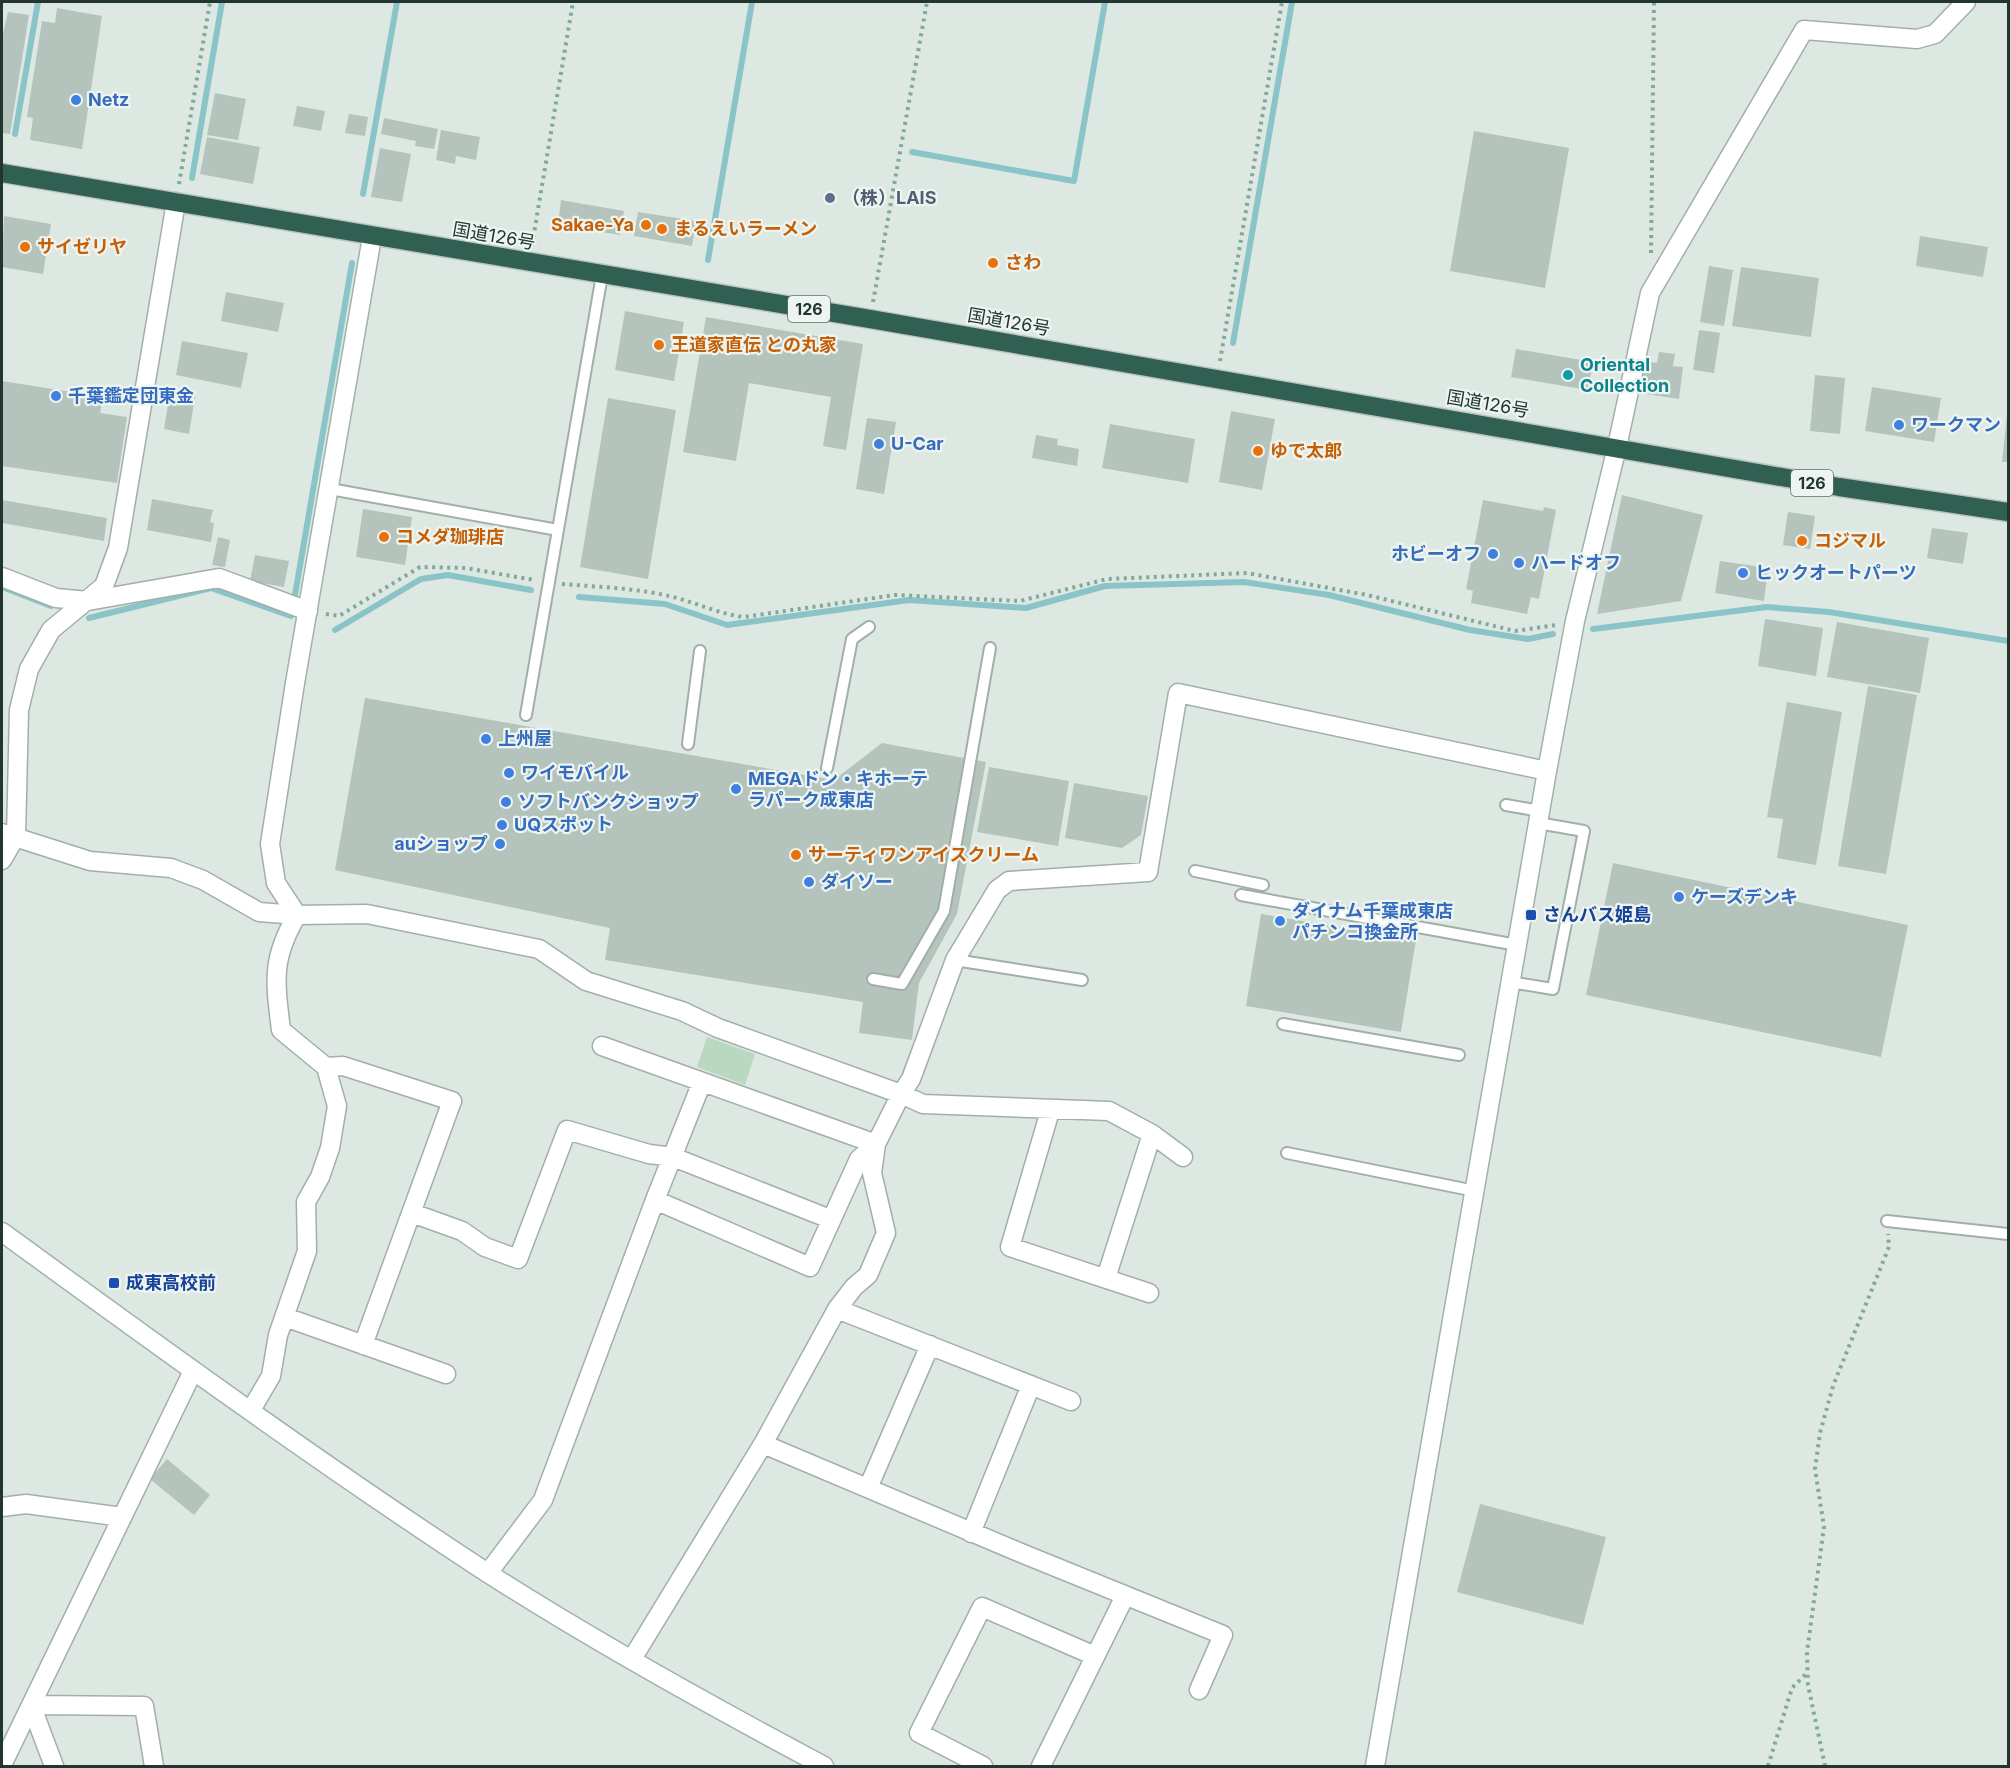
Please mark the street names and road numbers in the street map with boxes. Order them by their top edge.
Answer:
street label: 国道126号 [451,218,537,253]
road number: 126 [788,296,830,322]
street label: 国道126号 [966,304,1052,339]
street label: 国道126号 [1445,386,1531,421]
road number: 126 [1791,470,1833,496]

